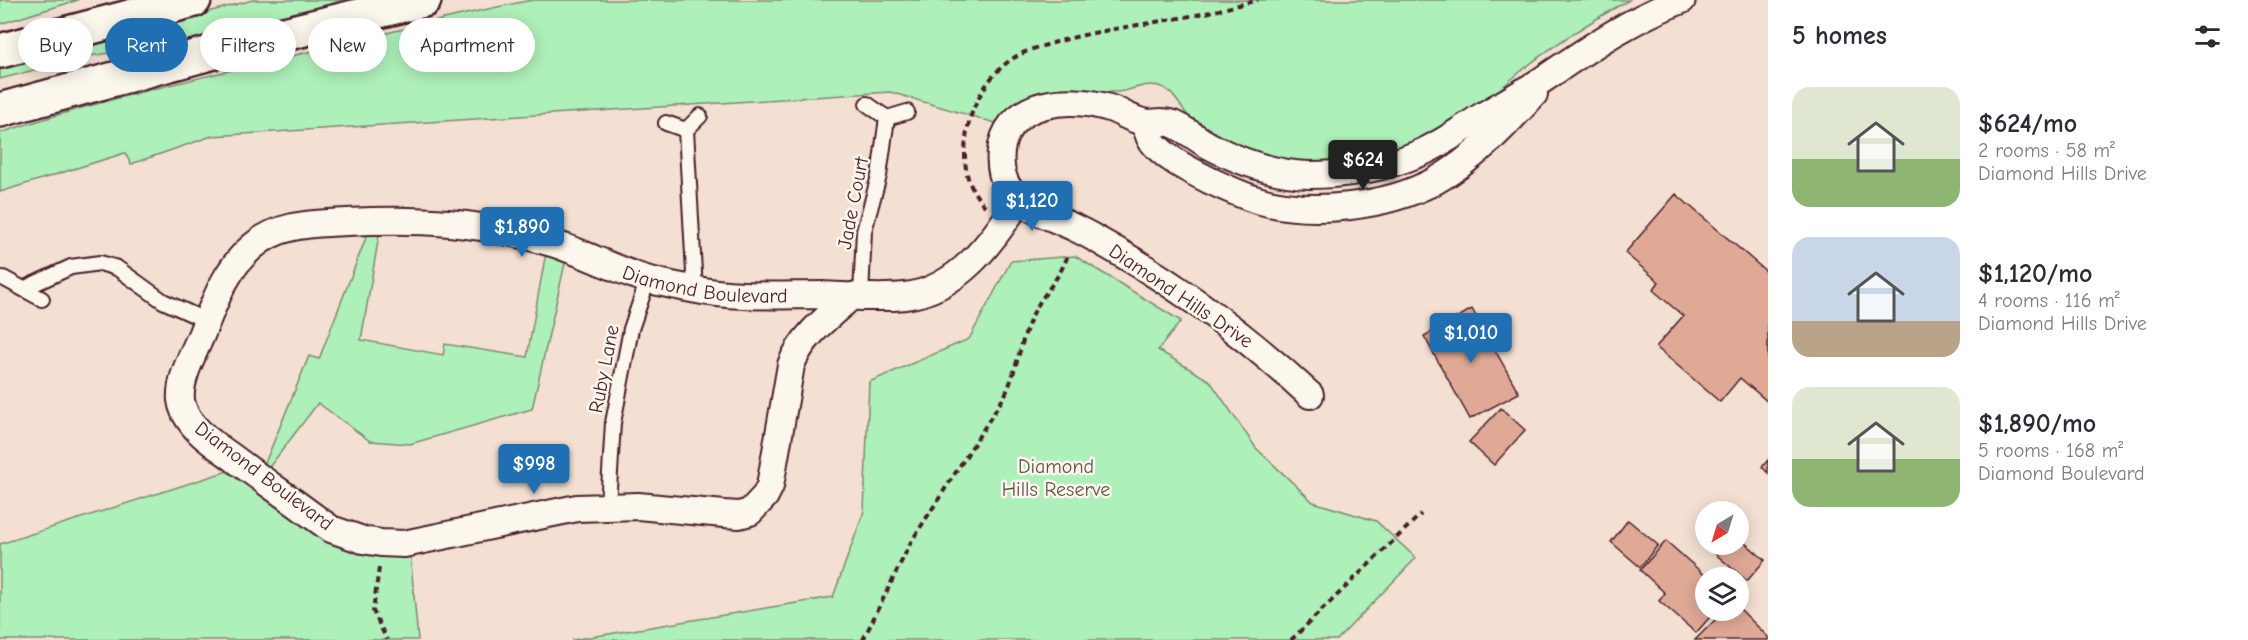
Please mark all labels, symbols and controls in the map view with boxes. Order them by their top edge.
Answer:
chip: Buy [18,18,93,72]
chip: Rent [105,18,188,72]
chip: Filters [200,18,296,72]
chip: New [308,18,387,72]
chip: Apartment [399,18,535,72]
icon: filters [2191,20,2224,53]
text: 5 homes [1792,21,1887,51]
text: $624/mo [1978,109,2077,139]
icon: home [1840,111,1912,183]
text: 2 rooms · 58 m² [1978,139,2115,162]
pin: $624 [1327,140,1399,191]
text: $624 [1342,148,1384,171]
street label: Jade Court [833,154,873,251]
text: Diamond Hills Drive [1978,162,2147,185]
pin: $1,120 [983,181,1081,232]
text: $1,120 [1006,189,1058,212]
pin: $1,890 [473,207,571,258]
text: $1,890 [494,215,550,238]
street label: Diamond Hills Drive [1105,239,1257,353]
text: $1,120/mo [1978,259,2092,289]
street label: Diamond Boulevard [619,260,788,307]
icon: home [1840,261,1912,333]
text: 4 rooms · 116 m² [1978,289,2120,312]
text: Diamond Hills Drive [1978,312,2147,335]
pin: $1,010 [1422,313,1520,364]
text: $1,010 [1444,321,1498,344]
street label: Ruby Lane [584,323,624,415]
text: $1,890/mo [1978,409,2096,439]
icon: home [1840,411,1912,483]
street label: Diamond Boulevard [190,417,338,535]
text: 5 rooms · 168 m² [1978,439,2123,462]
pin: $998 [498,444,570,495]
text: $998 [512,452,556,475]
park label: Diamond Hills Reserve [1002,455,1110,501]
text: Diamond Boulevard [1978,462,2145,485]
north arrow [1695,501,1749,555]
map controls [1695,501,1749,621]
button: layers [1695,567,1749,621]

